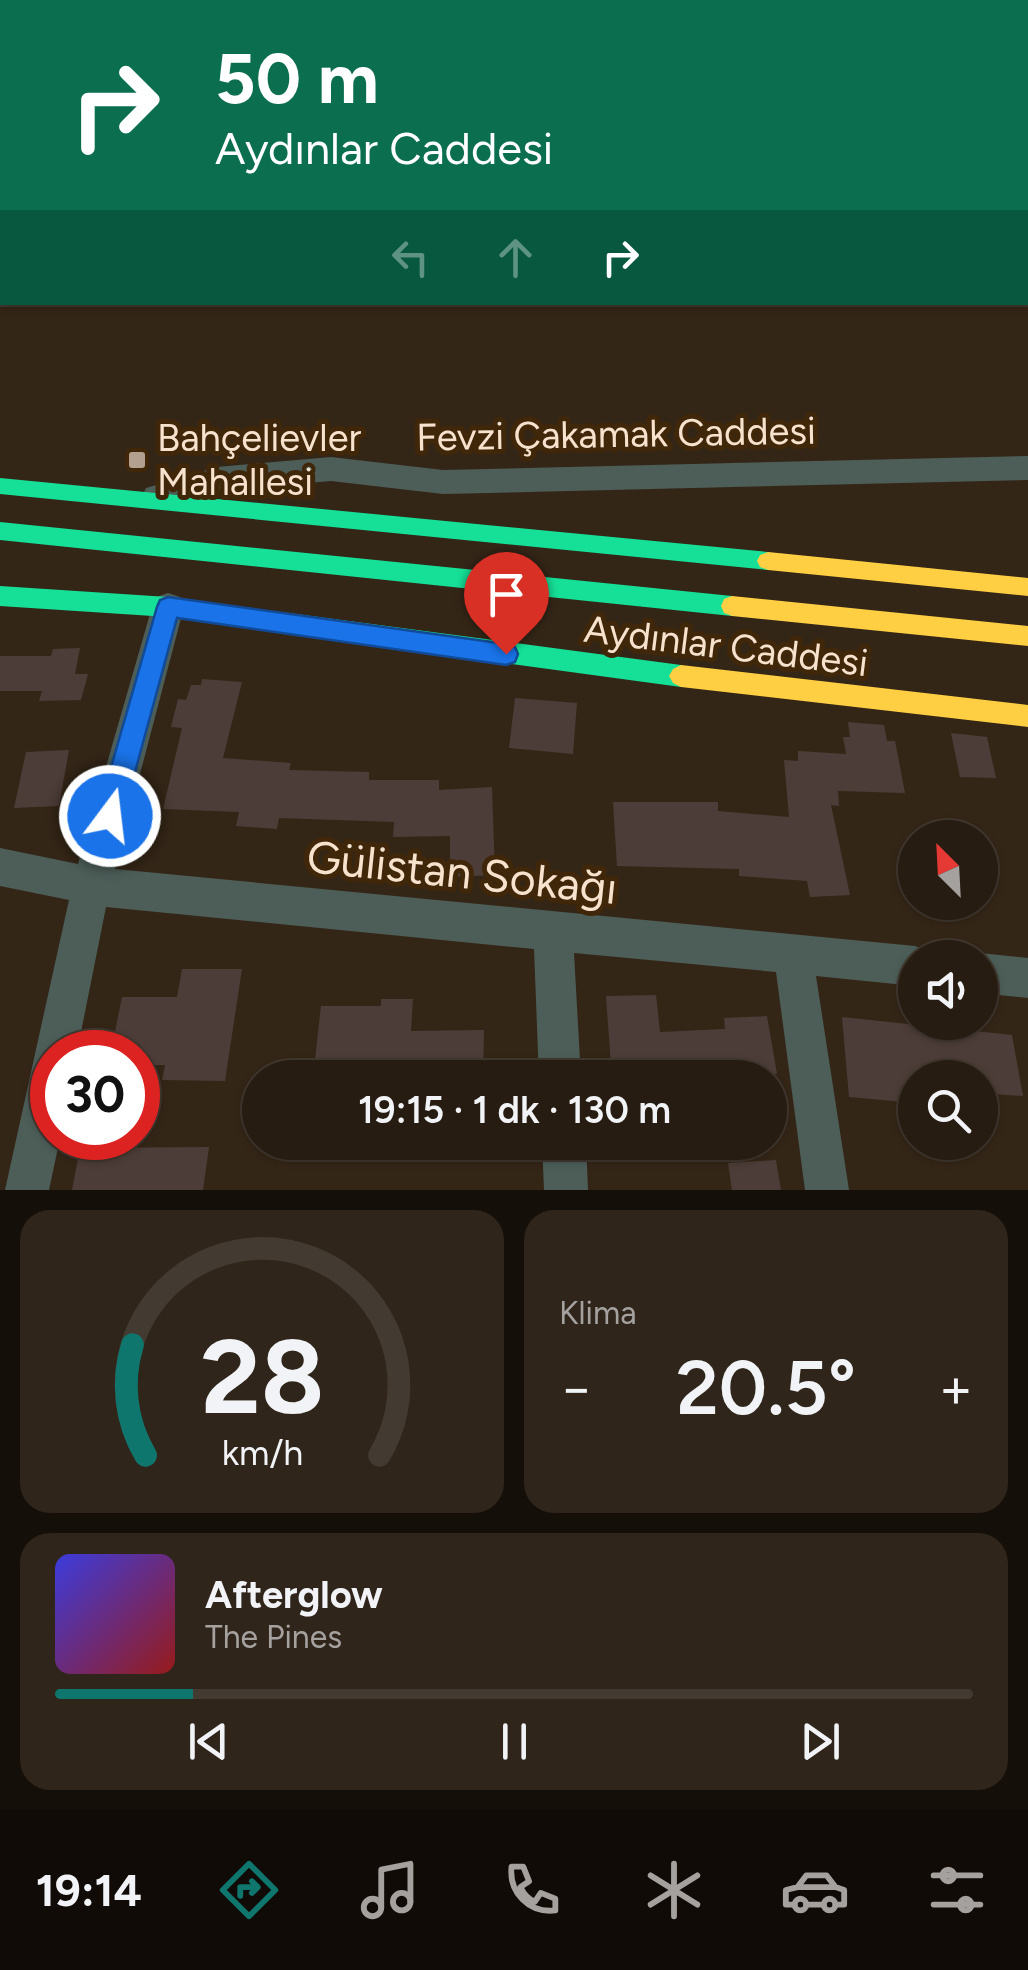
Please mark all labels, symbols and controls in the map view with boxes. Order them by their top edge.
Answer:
text: 50 m [215,36,379,121]
icon: right [50,40,180,170]
text: Aydınlar Caddesi [215,121,553,175]
icon: left [383,230,438,285]
icon: ahead [488,230,543,285]
icon: right [593,230,648,285]
street label: Fevzi Çakamak Caddesi [416,408,816,460]
place label: Bahçelievler Mahallesi [157,415,361,505]
marker: Bahçelievler Mahallesi [126,449,148,471]
pin [464,552,549,655]
icon: arrive [479,567,534,622]
street label: Aydınlar Caddesi [581,606,871,686]
position arrow [58,764,162,868]
north arrow [898,820,998,920]
map controls [898,820,998,1160]
street label: Gülistan Sokağı [304,829,620,915]
button: sound [898,940,998,1040]
speed limit sign: 30 [30,1030,160,1160]
button: search [898,1060,998,1160]
text: 19:15 · 1 dk · 130 m [358,1087,671,1133]
text: Klima [559,1294,637,1332]
text: 28 [200,1314,324,1439]
text: 20.5° [676,1343,856,1433]
text: − [559,1355,593,1421]
text: + [939,1355,973,1421]
text: km/h [221,1431,303,1474]
text: Afterglow [205,1572,383,1618]
text: The Pines [205,1618,342,1656]
icon: previous [181,1714,236,1769]
icon: pause [487,1714,542,1769]
icon: next [793,1714,848,1769]
icon: directions [214,1855,284,1925]
icon: music [355,1855,425,1925]
icon: phone [497,1855,567,1925]
icon: climate [639,1855,709,1925]
icon: car [780,1855,850,1925]
icon: filters [922,1855,992,1925]
text: 19:14 [36,1863,142,1917]

